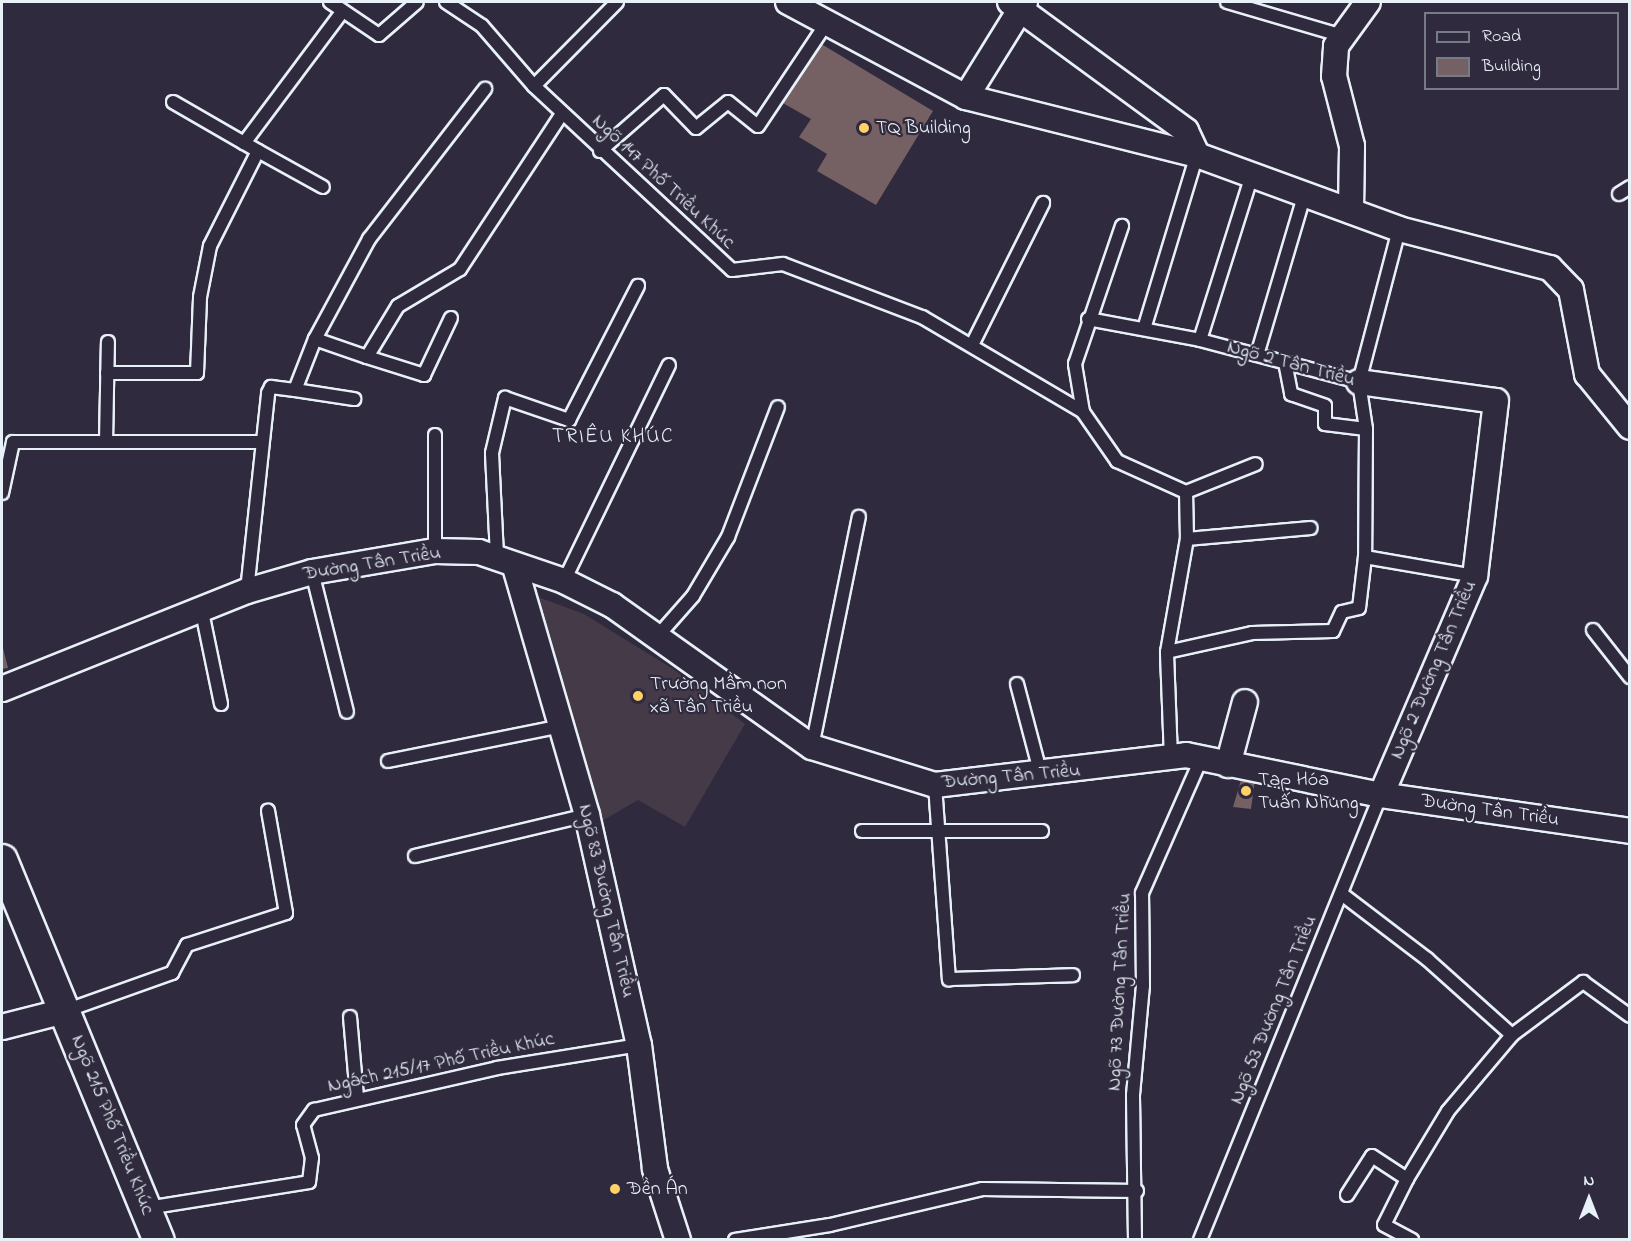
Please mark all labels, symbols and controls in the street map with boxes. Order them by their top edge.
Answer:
legend [1424,12,1619,90]
text: Road [1482,24,1521,50]
text: Building [1482,54,1541,80]
street label: Ngõ 147 Phố Triều Khúc [586,109,740,255]
place label: TQ Building [876,116,971,140]
marker: TQ Building [857,121,871,135]
street label: Ngõ 2 Tân Triều [1224,335,1358,393]
district label: TRIÊU KHÚC [552,424,674,450]
street label: Đường Tân Triều [301,541,443,587]
street label: Ngõ 2 Đường Tân Triều [1385,577,1483,763]
place label: Trường Mầm non xã Tân Triều [650,672,787,719]
marker: Trường Mầm non xã Tân Triều [631,689,645,703]
street label: Đường Tân Triều [941,759,1081,795]
place label: Tạp Hóa Tuấn Nhung [1258,768,1359,815]
marker: Tạp Hóa Tuấn Nhung [1239,784,1253,798]
street label: Đường Tân Triều [1419,789,1561,833]
street label: Ngõ 83 Đường Tân Triều [572,802,640,1000]
street label: Ngõ 73 Đường Tân Triều [1103,892,1137,1092]
street label: Ngõ 53 Đường Tân Triều [1225,912,1323,1108]
street label: Ngách 215/17 Phố Triều Khúc [326,1027,556,1099]
street label: Ngõ 215 Phố Triều Khúc [65,1032,159,1218]
north arrow [1559,1169,1619,1229]
text: N [1584,1169,1594,1193]
place label: Đền Án [627,1177,688,1201]
marker: Đền Án [608,1182,622,1196]

